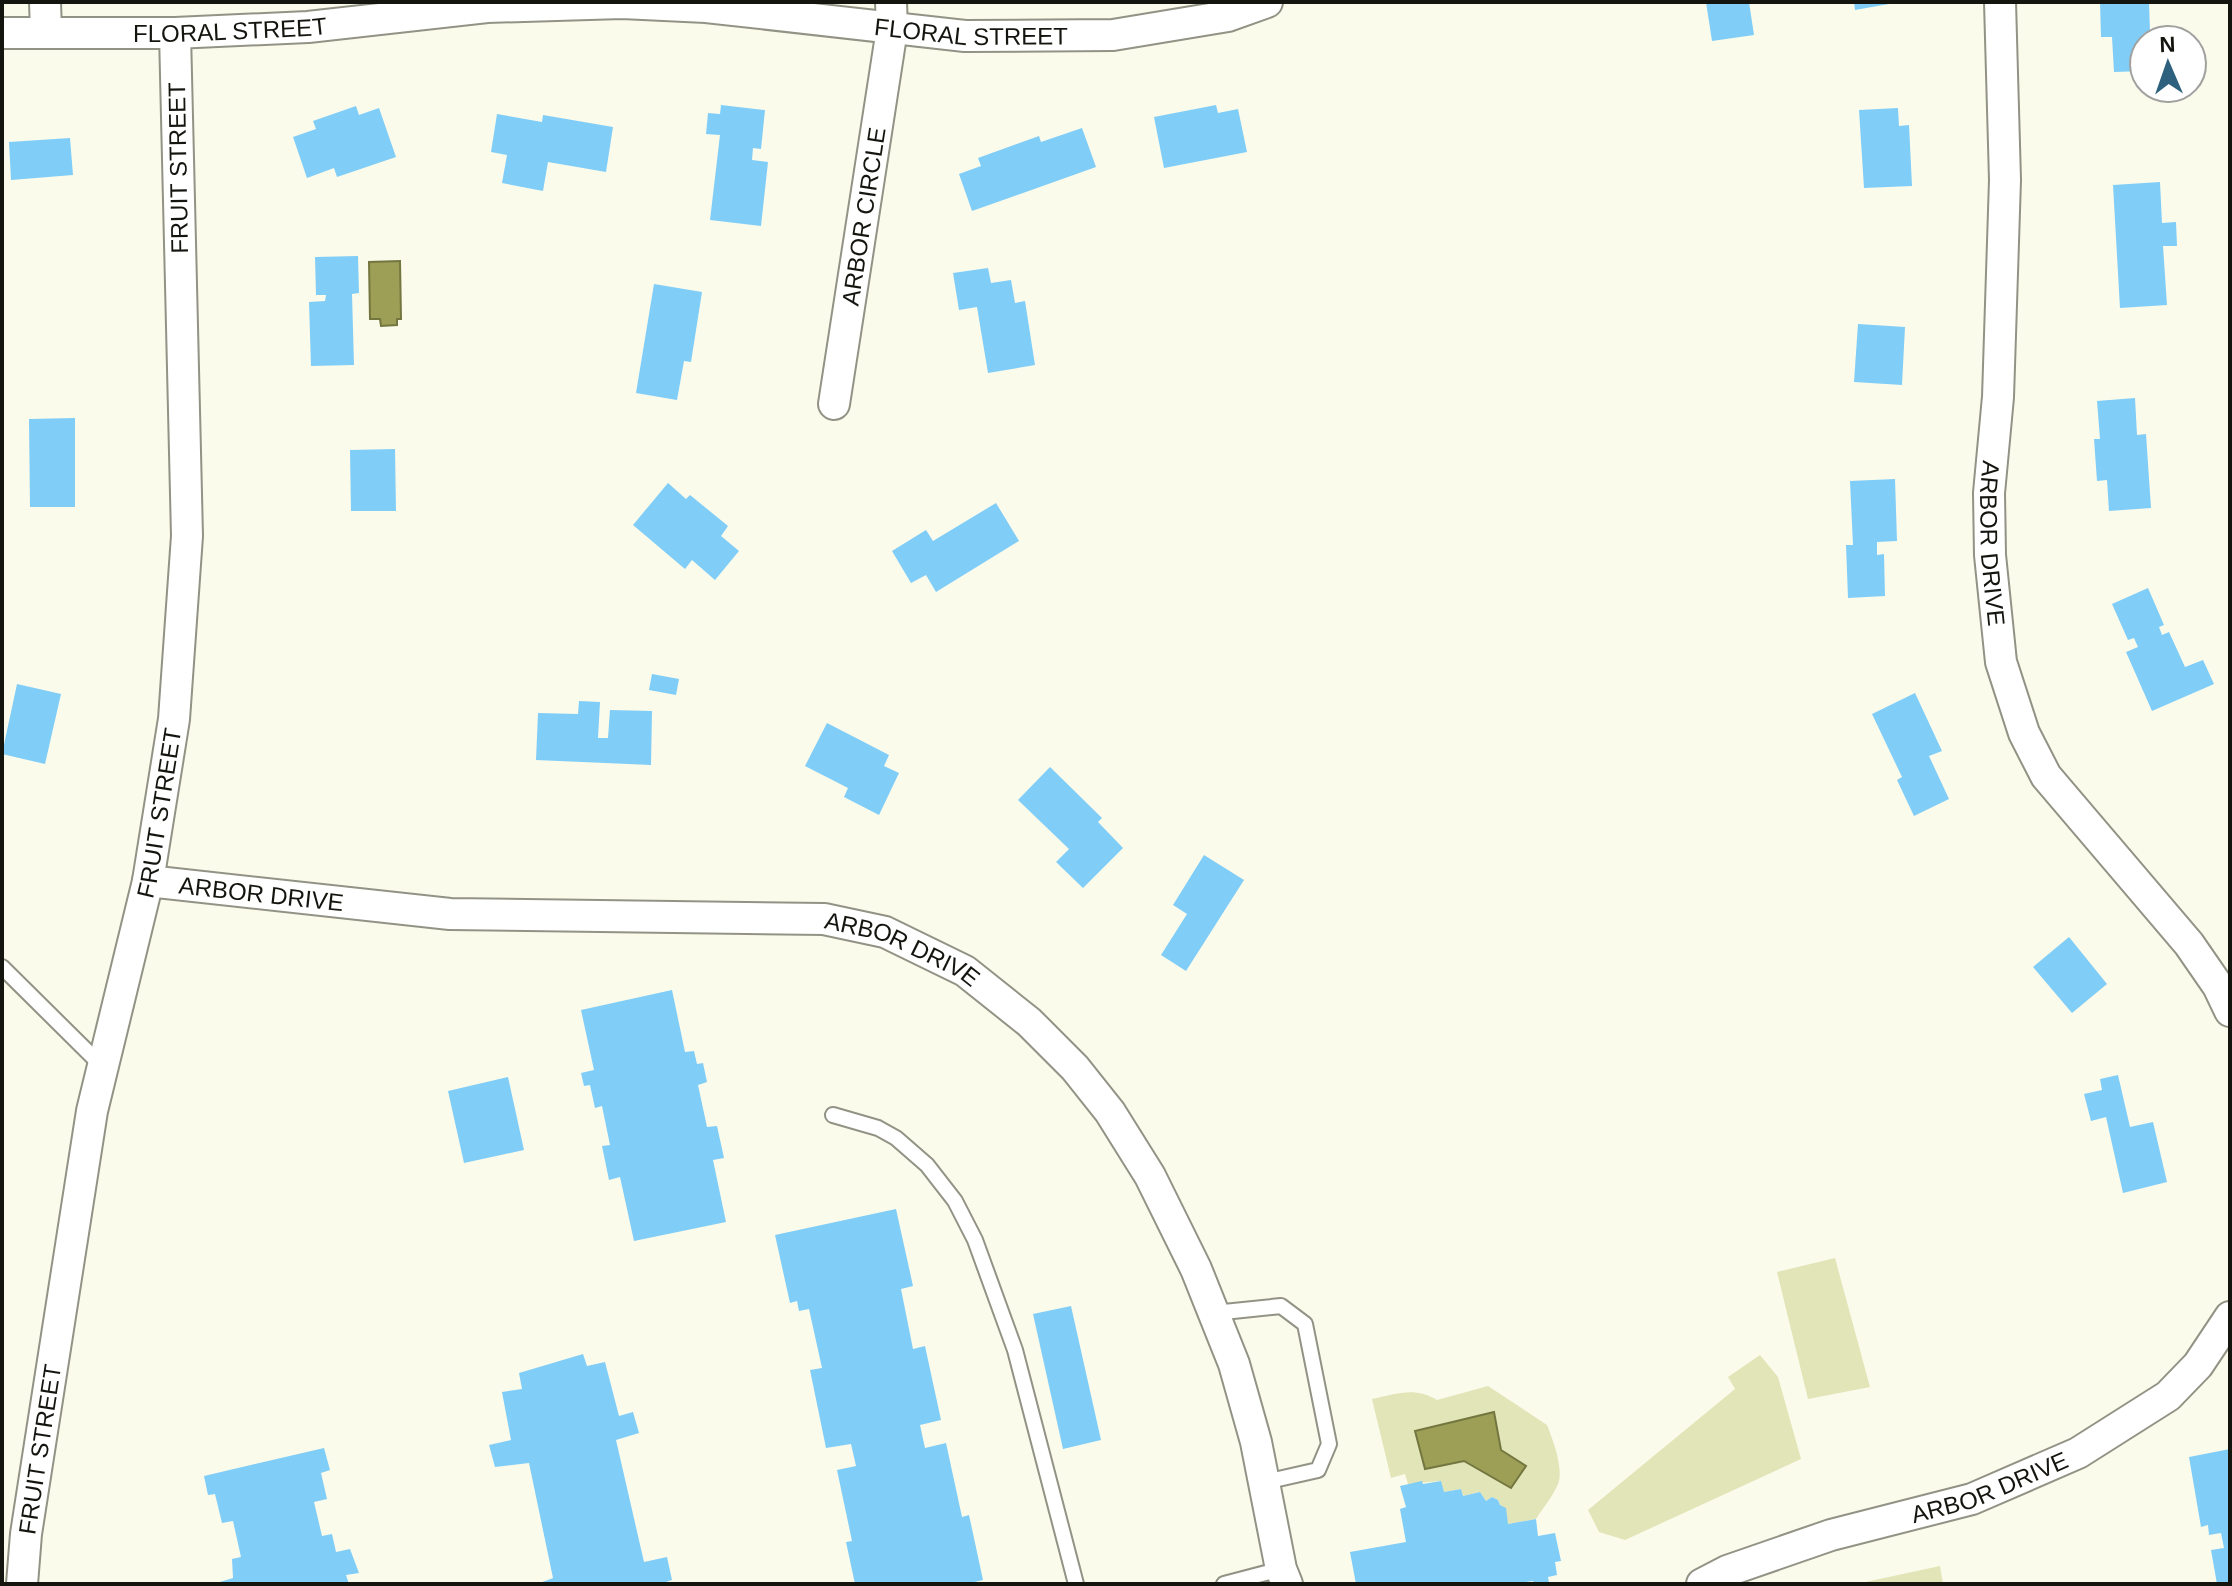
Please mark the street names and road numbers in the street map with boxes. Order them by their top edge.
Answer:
street label: FLORAL STREET [133,11,329,46]
street label: FLORAL STREET [873,12,1068,50]
street label: FRUIT STREET [163,82,193,254]
street label: ARBOR CIRCLE [836,125,890,307]
street label: ARBOR DRIVE [1975,460,2011,627]
street label: FRUIT STREET [131,726,186,901]
street label: ARBOR DRIVE [178,871,345,916]
street label: ARBOR DRIVE [823,906,986,991]
street label: FRUIT STREET [13,1362,66,1536]
street label: ARBOR DRIVE [1908,1446,2072,1528]

